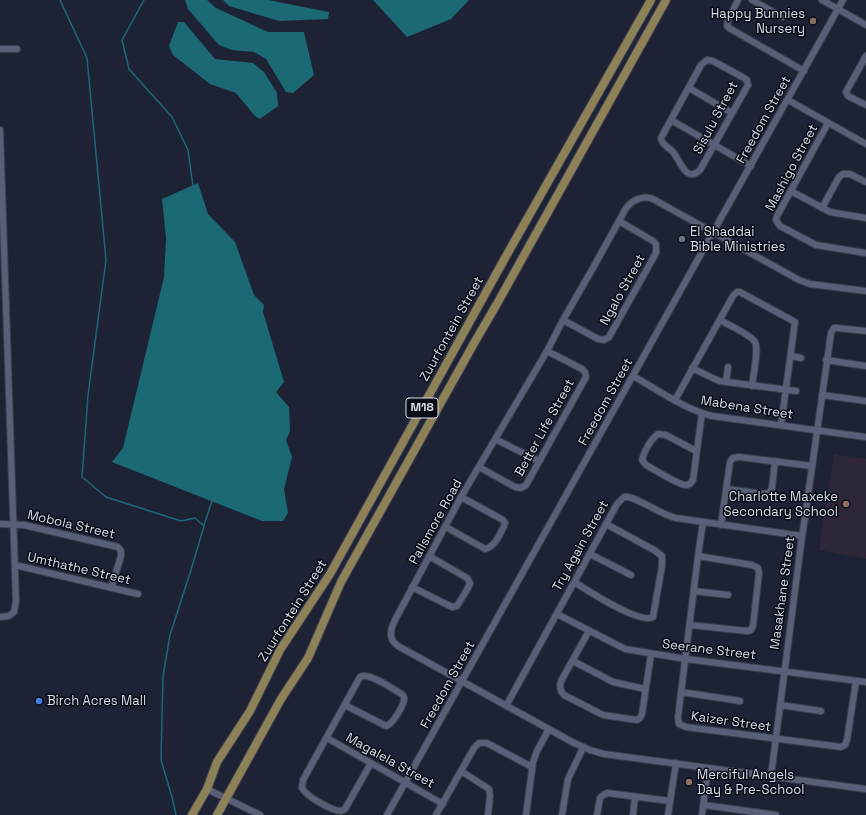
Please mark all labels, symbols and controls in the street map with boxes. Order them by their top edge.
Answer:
place label: Happy Bunnies Nursery [711,6,805,37]
marker: Happy Bunnies Nursery [808,16,818,26]
street label: Freedom Street [733,73,795,167]
street label: Sisulu Street [690,79,742,157]
street label: Mashigo Street [763,122,821,214]
place label: El Shaddai Bible Ministries [690,224,785,255]
marker: El Shaddai Bible Ministries [677,234,687,244]
street label: Ngalo Street [597,252,649,328]
street label: Zuurfontein Street [417,274,487,384]
street label: Freedom Street [575,355,637,449]
street label: Better Life Street [512,377,578,479]
street label: Mabena Street [700,393,794,423]
road number: M18 [406,398,438,418]
street label: Pallsmore Road [406,477,466,567]
place label: Charlotte Maxeke Secondary School [724,489,838,520]
street label: Try Again Street [550,498,612,594]
marker: Charlotte Maxeke Secondary School [841,499,851,509]
street label: Mobola Street [26,507,116,543]
street label: Masakhane Street [767,535,799,651]
street label: Umthathe Street [26,550,132,588]
street label: Zuurfontein Street [255,557,331,665]
street label: Seerane Street [661,637,757,663]
street label: Freedom Street [417,638,479,732]
place label: Birch Acres Mall [47,693,146,709]
marker: Birch Acres Mall [34,696,44,706]
street label: Kaizer Street [690,709,772,735]
street label: Magalela Street [343,730,437,792]
place label: Merciful Angels Day & Pre-School [697,767,804,798]
marker: Merciful Angels Day & Pre-School [684,777,694,787]

